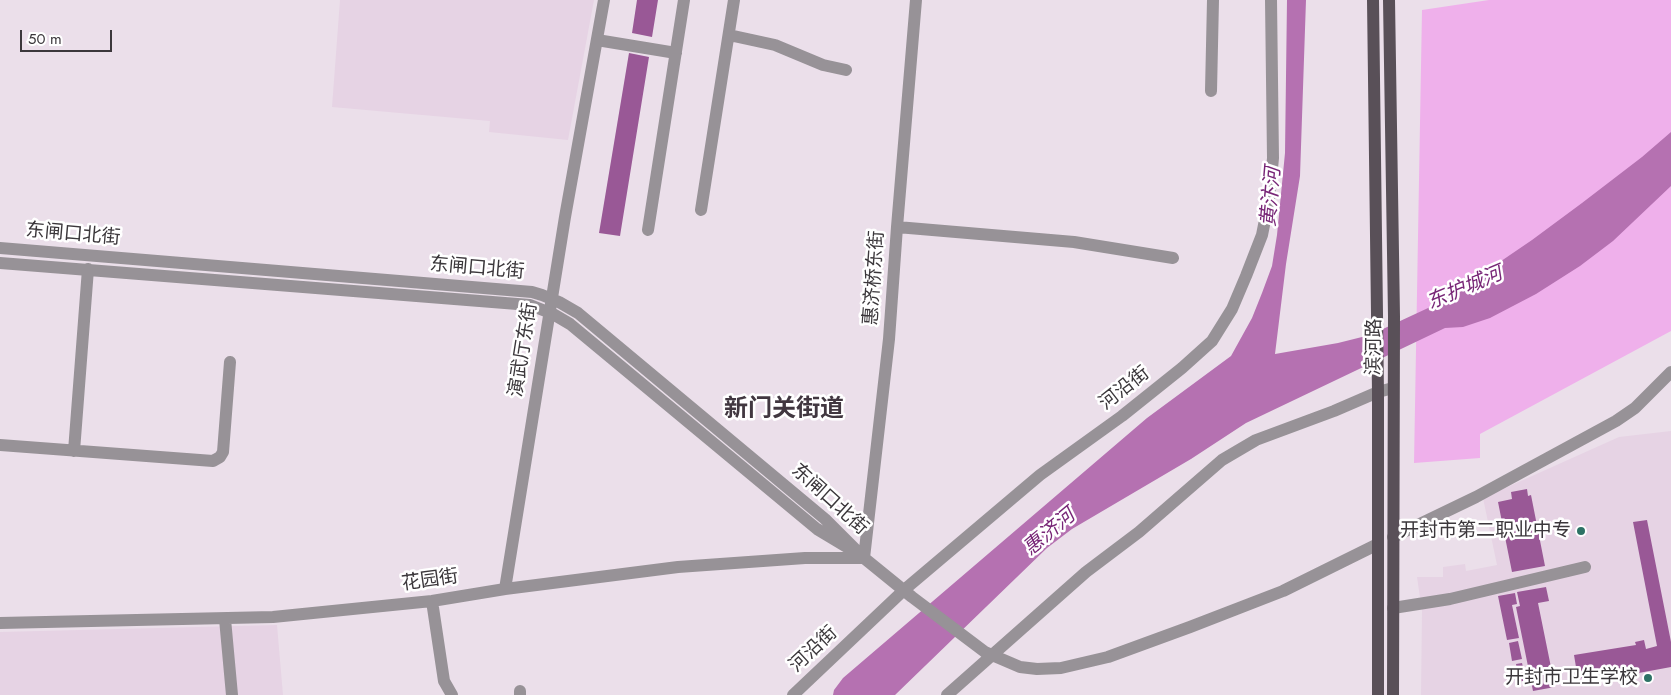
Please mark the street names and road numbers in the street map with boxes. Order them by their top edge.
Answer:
street label: 东闸口北街 [25,220,121,250]
street label: 惠济桥东街 [860,230,890,326]
street label: 东闸口北街 [429,254,525,284]
street label: 演武厅东街 [505,301,543,399]
street label: 滨河路 [1363,318,1387,376]
street label: 河沿街 [1096,362,1154,416]
street label: 东闸口北街 [786,460,872,540]
street label: 花园街 [400,566,460,596]
street label: 河沿街 [785,622,843,678]

